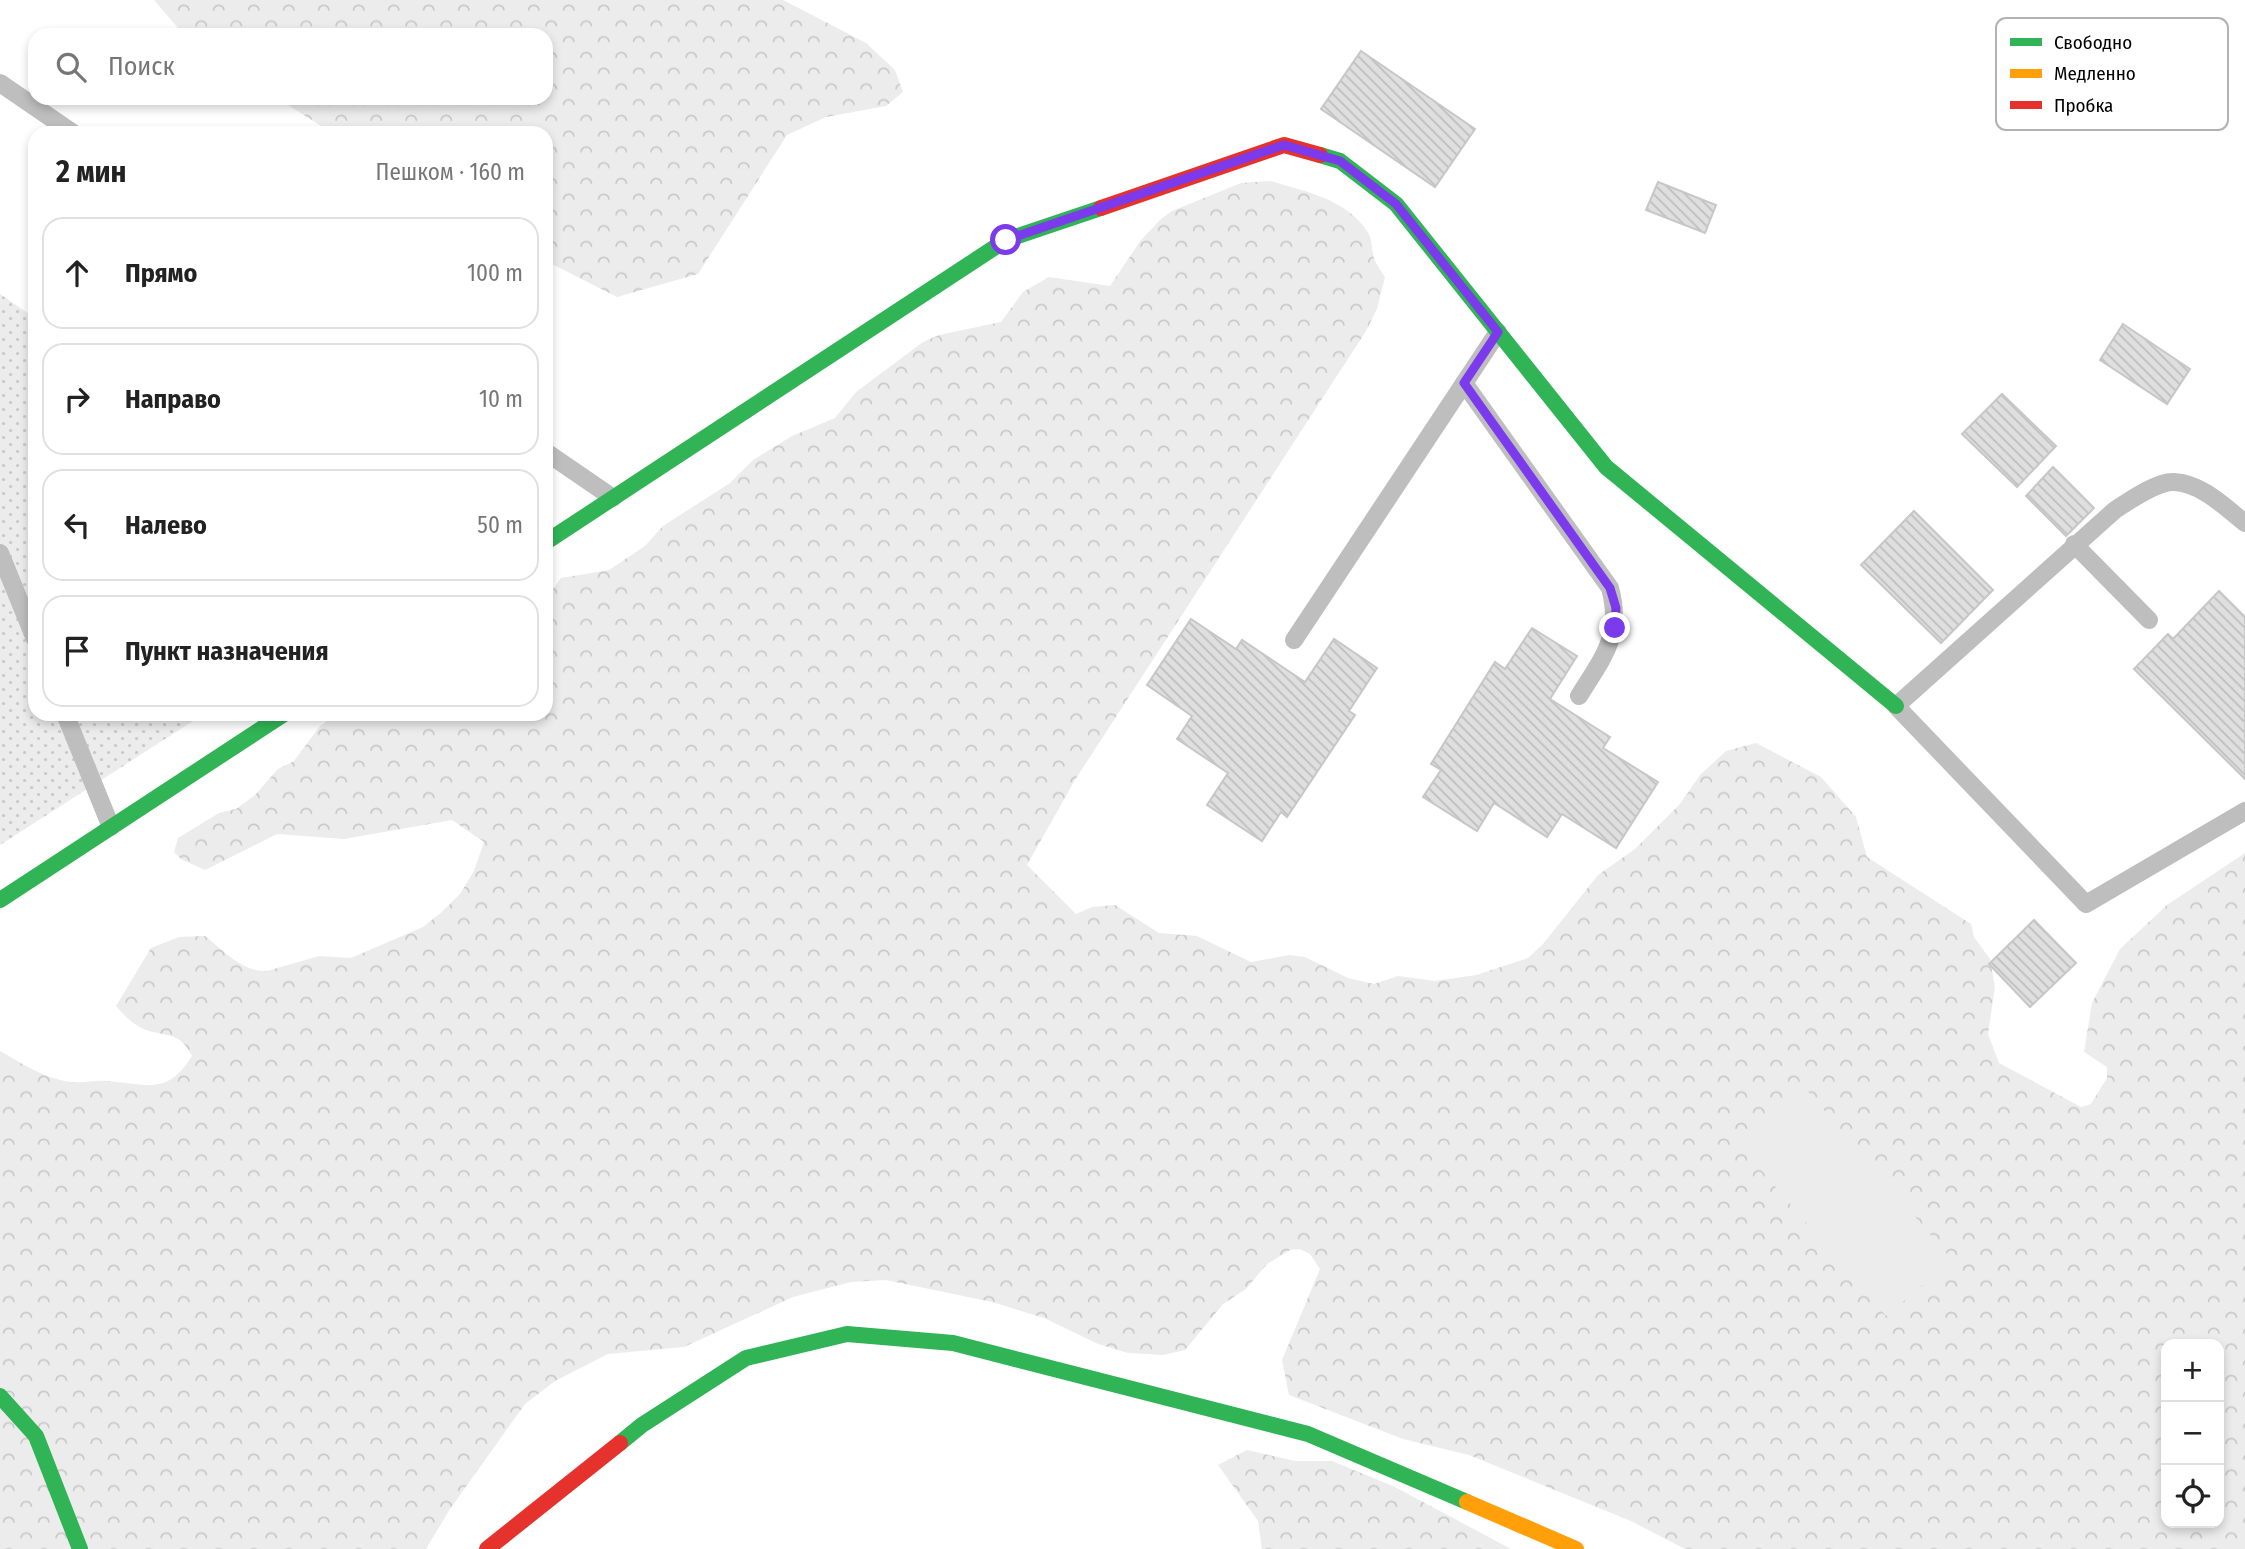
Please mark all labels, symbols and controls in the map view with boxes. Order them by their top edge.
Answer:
legend [1996,18,2228,130]
search box [28,28,553,105]
text: Свободно [2054,31,2132,54]
icon: search [52,48,90,86]
text: Поиск [108,51,175,82]
text: Медленно [2054,62,2136,85]
text: Пробка [2054,94,2113,117]
text: 2 мин [56,154,127,190]
text: Пешком · 160 m [376,158,525,186]
route start [990,224,1021,255]
icon: ahead [58,254,96,292]
text: Прямо [125,258,197,289]
text: 100 m [467,259,523,287]
icon: right [58,380,96,418]
text: Направо [125,384,221,415]
text: 10 m [479,385,523,413]
icon: left [58,506,96,544]
text: Налево [125,510,207,541]
text: 50 m [477,511,523,539]
route end [1599,612,1630,643]
icon: arrive [58,632,96,670]
text: Пункт назначения [125,636,329,667]
map controls [2161,1339,2224,1528]
button: + [2161,1339,2224,1402]
button: − [2161,1402,2224,1465]
button: locate [2161,1465,2224,1528]

